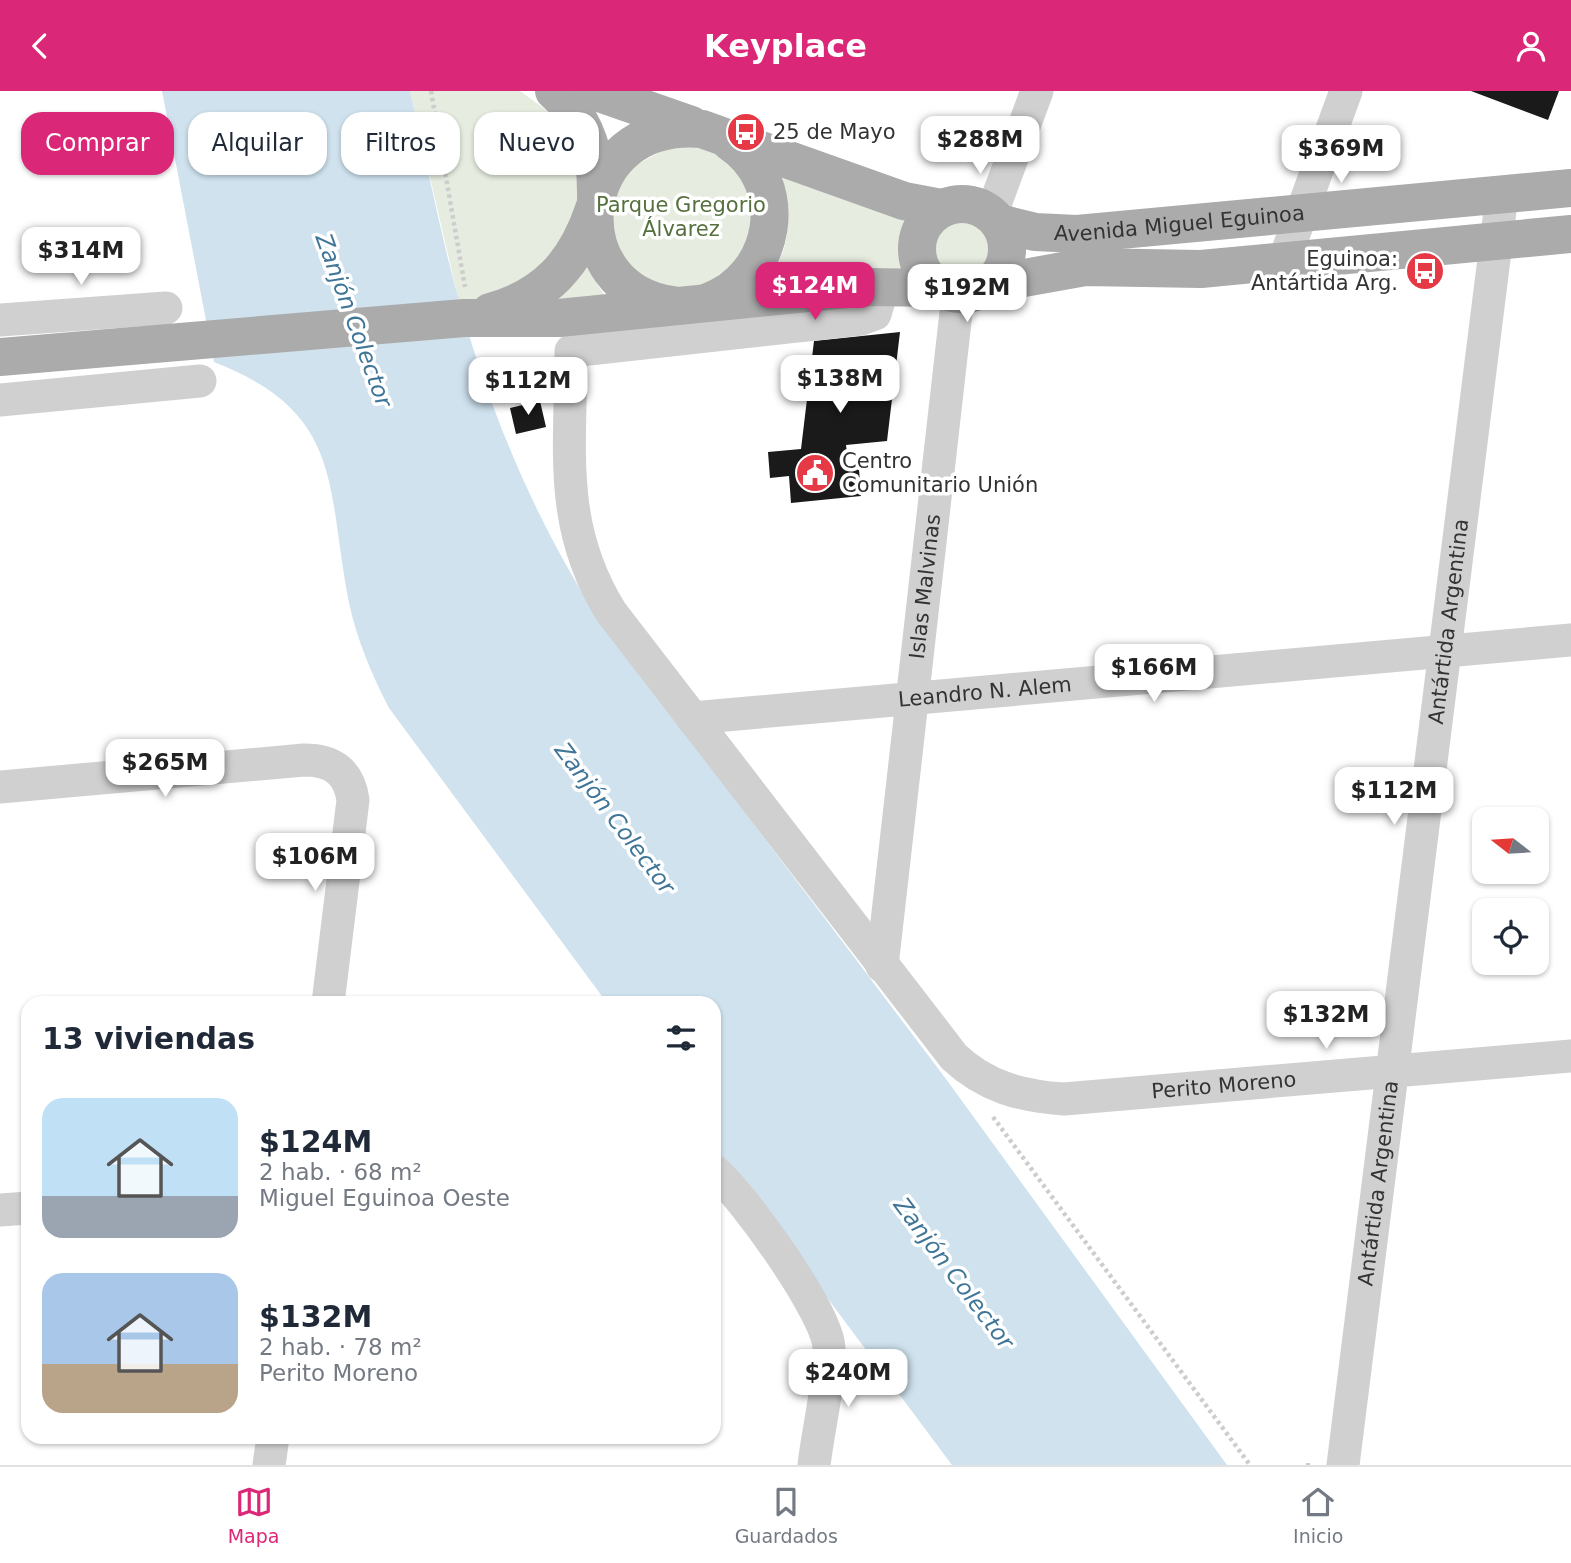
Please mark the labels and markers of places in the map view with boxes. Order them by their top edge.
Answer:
bus stop icon: 25 de Mayo [725,111,767,153]
pin: $288M [931,116,1029,176]
place label: 25 de Mayo [773,120,896,144]
pin: $369M [1292,125,1390,185]
pin: $314M [32,227,130,287]
place label: Eguinoa: Antártida Arg. [1251,247,1398,295]
bus stop icon: Eguinoa: Antártida Arg. [1404,250,1446,292]
pin: $124M [766,263,864,322]
pin: $192M [918,265,1016,324]
pin: $138M [791,355,889,415]
pin: $112M [479,357,577,417]
place label: Centro Comunitario Unión [842,449,1038,497]
public building icon: Centro Comunitario Unión [794,452,836,494]
pin: $166M [1105,645,1203,704]
pin: $265M [116,739,214,799]
pin: $112M [1345,767,1443,827]
pin: $106M [266,833,364,893]
pin: $132M [1277,991,1375,1051]
pin: $240M [799,1349,897,1409]

